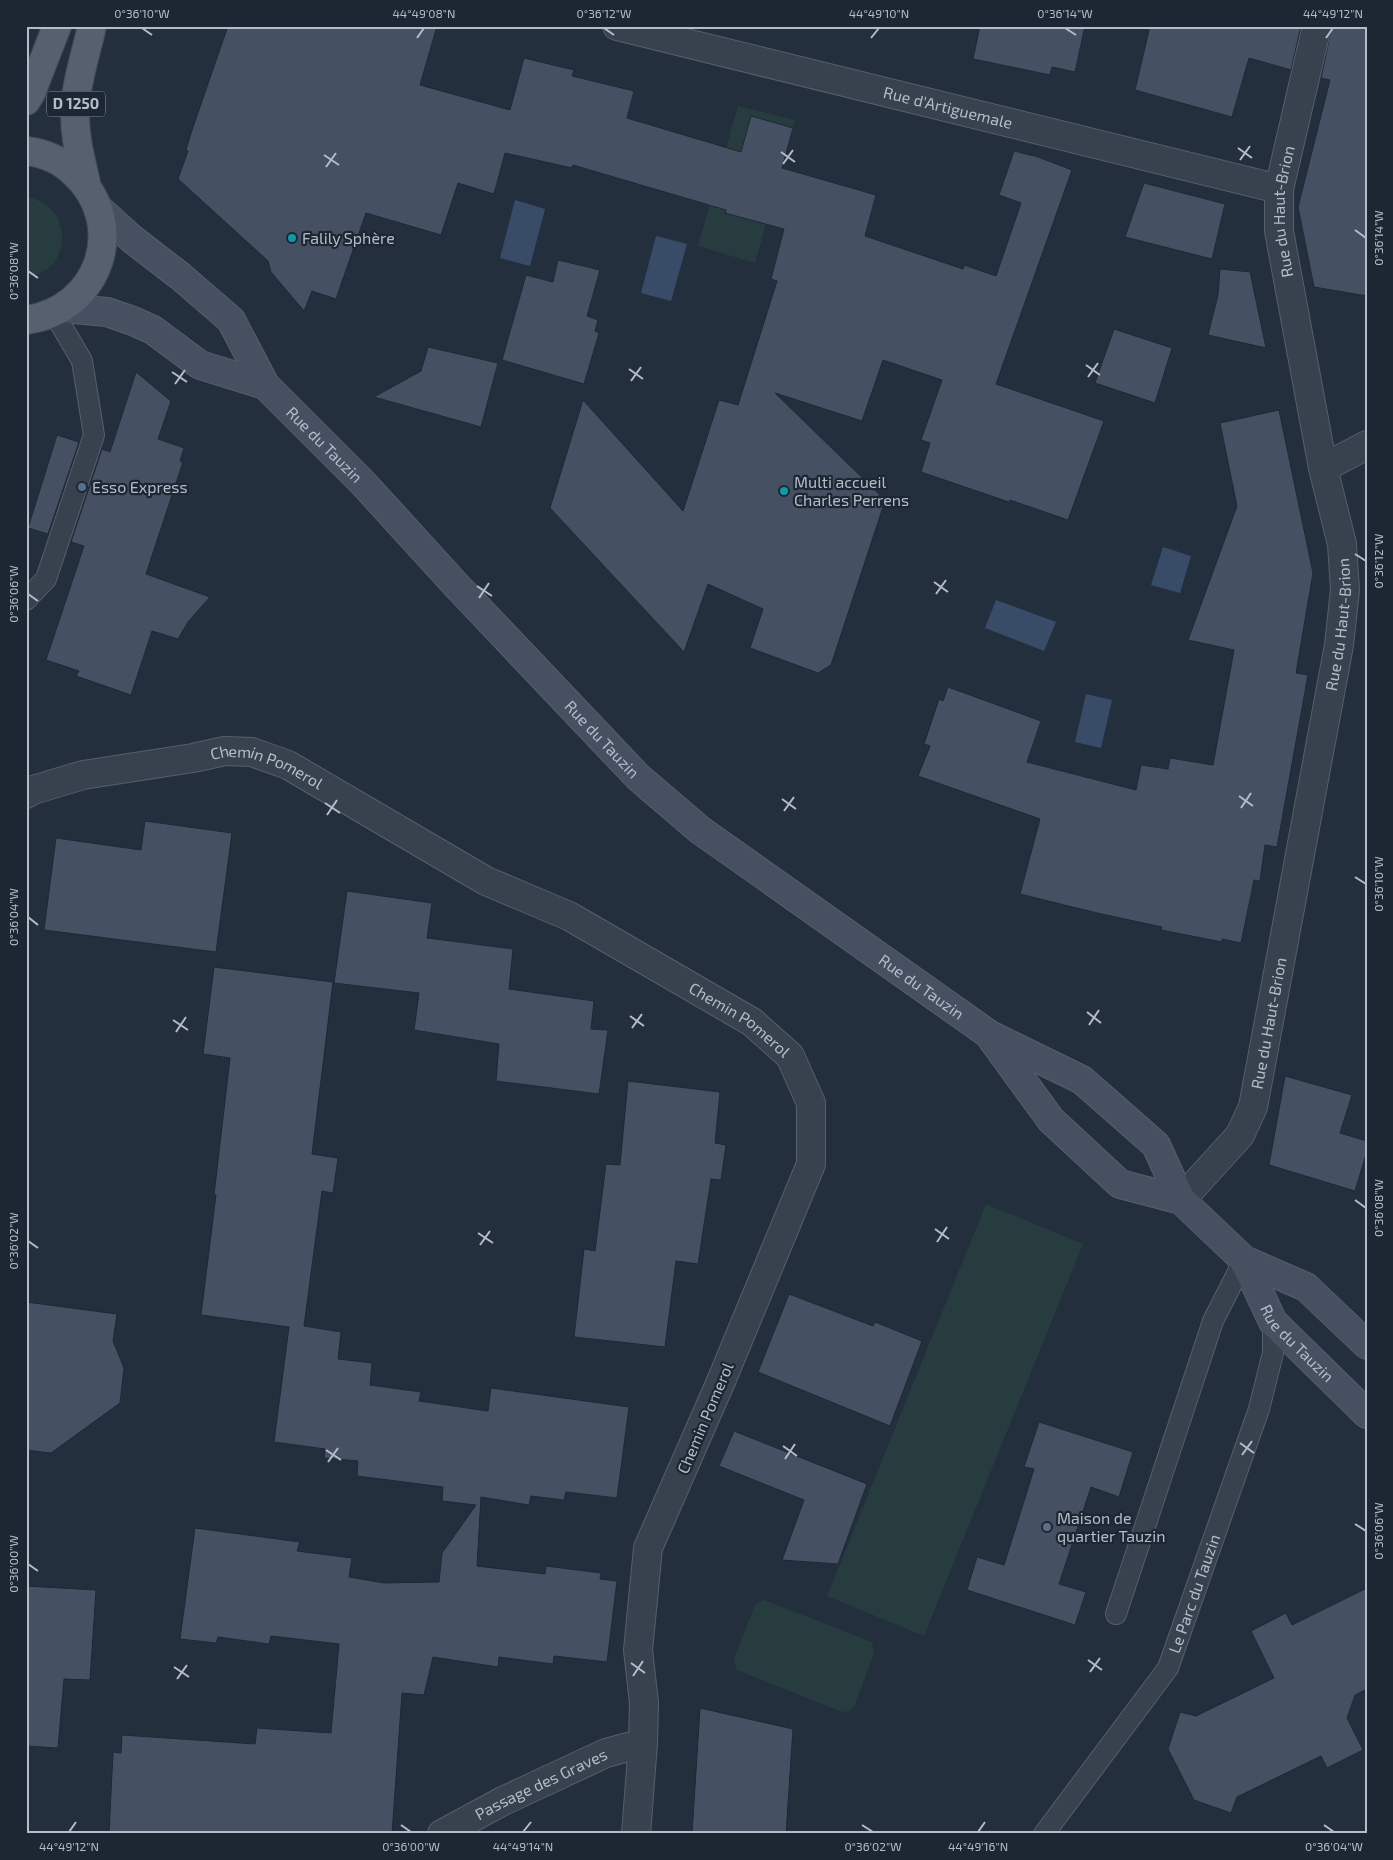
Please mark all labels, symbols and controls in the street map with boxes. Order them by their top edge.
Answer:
text: 0°36'10"W [114,6,170,20]
text: 44°49'08"N [392,6,456,20]
text: 0°36'12"W [577,6,631,20]
text: 44°49'10"N [849,6,909,20]
text: 0°36'14"W [1037,6,1093,20]
text: 44°49'12"N [1303,6,1363,20]
street label: Rue d'Artiguemale [882,82,1015,132]
road number: D 1250 [47,92,105,116]
street label: Rue du Haut-Brion [1269,143,1298,279]
text: 0°36'14"W [1371,210,1385,266]
place label: Falily Sphère [302,228,395,247]
marker: Falily Sphère [286,232,298,244]
text: 0°36'08"W [6,242,20,300]
street label: Rue du Tauzin [283,402,367,486]
place label: Multi accueil Charles Perrens [794,472,909,509]
place label: Esso Express [92,477,188,496]
marker: Esso Express [76,481,88,493]
marker: Multi accueil Charles Perrens [778,485,790,497]
text: 0°36'12"W [1371,534,1385,588]
street label: Rue du Haut-Brion [1321,558,1354,692]
text: 0°36'06"W [6,565,20,623]
street label: Rue du Tauzin [561,696,644,782]
street label: Chemin Pomerol [208,740,327,793]
text: 0°36'10"W [1371,856,1385,912]
text: 0°36'04"W [6,888,20,946]
street label: Rue du Tauzin [876,950,968,1023]
street label: Rue du Haut-Brion [1247,956,1290,1090]
street label: Chemin Pomerol [686,978,795,1061]
text: 0°36'08"W [1371,1179,1385,1237]
text: 0°36'02"W [6,1212,20,1270]
street label: Rue du Tauzin [1257,1301,1338,1385]
street label: Chemin Pomerol [673,1359,737,1476]
text: 0°36'06"W [1371,1502,1385,1560]
place label: Maison de quartier Tauzin [1057,1508,1166,1545]
marker: Maison de quartier Tauzin [1041,1521,1053,1533]
street label: Le Parc du Tauzin [1164,1531,1223,1656]
text: 0°36'00"W [6,1535,20,1593]
street label: Passage des Graves [471,1744,610,1823]
text: 44°49'12"N [39,1839,99,1853]
text: 0°36'00"W [382,1839,440,1853]
text: 44°49'14"N [493,1839,553,1853]
text: 0°36'02"W [844,1839,902,1853]
text: 44°49'16"N [948,1839,1008,1853]
text: 0°36'04"W [1305,1839,1363,1853]

